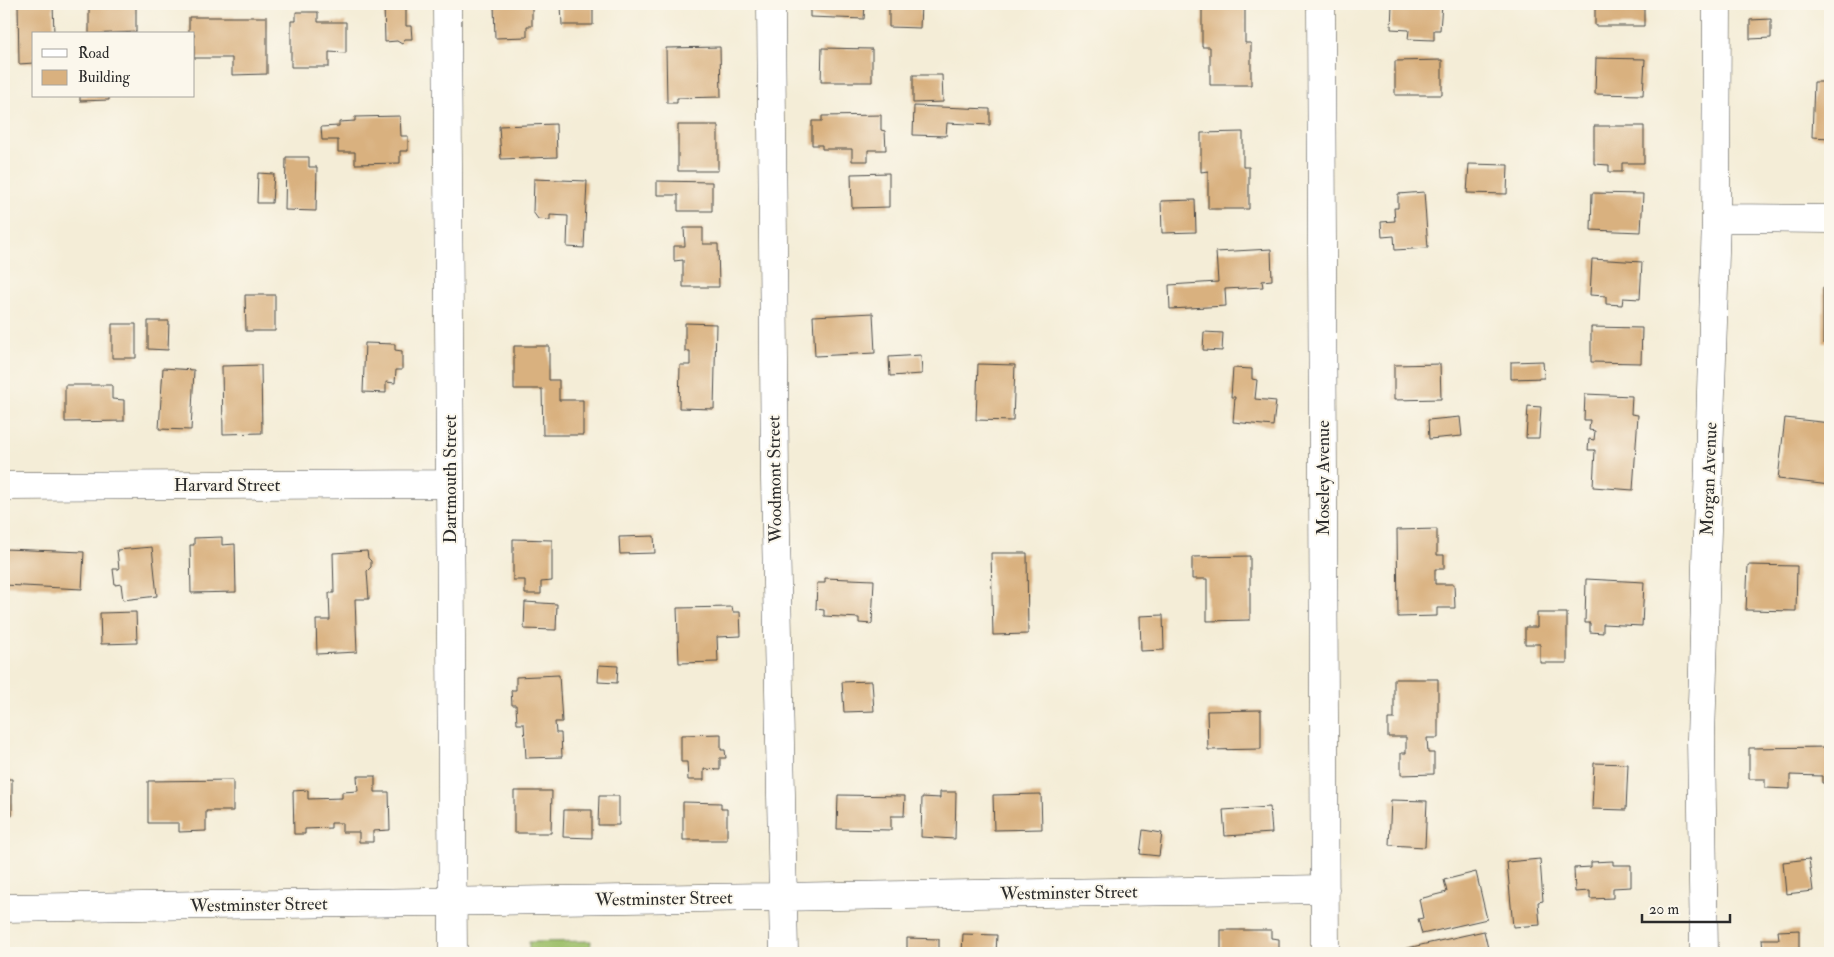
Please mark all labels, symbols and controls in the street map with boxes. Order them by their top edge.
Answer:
legend [32,32,195,98]
text: Road [78,44,110,63]
text: Building [78,68,130,87]
street label: Dartmouth Street [439,414,462,543]
street label: Woodmont Street [762,415,788,544]
street label: Moseley Avenue [1312,420,1335,536]
street label: Morgan Avenue [1696,421,1722,536]
street label: Harvard Street [174,474,281,497]
street label: Westminster Street [999,880,1138,906]
street label: Westminster Street [594,886,733,912]
street label: Westminster Street [189,892,328,918]
scale bar [1642,892,1729,924]
text: 20 m [1649,900,1679,919]

